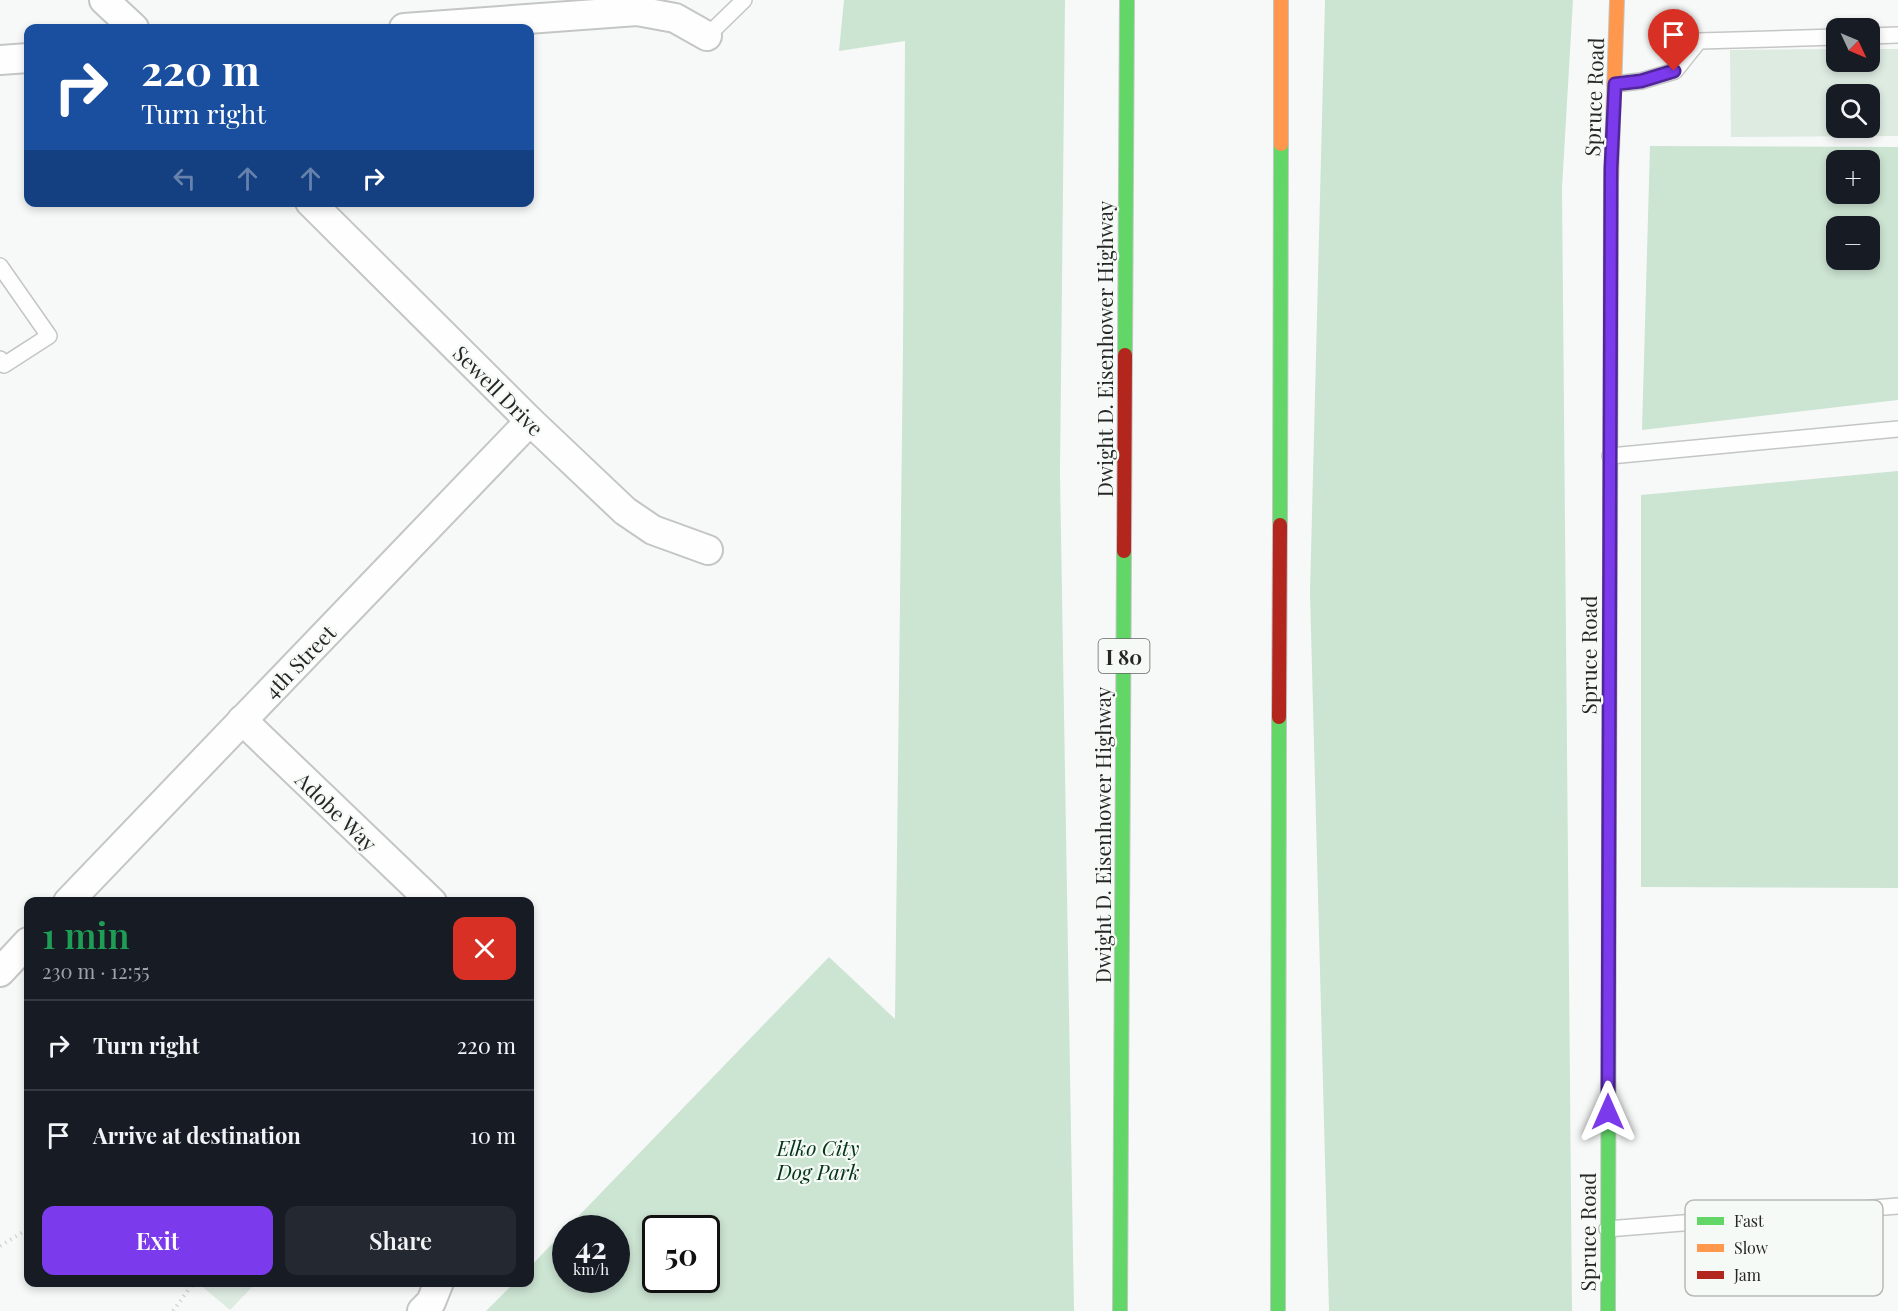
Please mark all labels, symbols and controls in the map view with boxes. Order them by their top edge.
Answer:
pin [1648,9,1699,71]
icon: arrive [1657,18,1690,51]
north arrow [1826,18,1880,72]
map controls [1826,18,1880,270]
street label: Spruce Road [1577,37,1609,157]
text: 220 m [141,41,260,97]
icon: right [42,48,120,126]
button: search [1826,84,1880,138]
text: Turn right [141,95,266,131]
button: + [1826,150,1880,204]
icon: left [168,162,201,195]
icon: ahead [231,162,264,195]
icon: ahead [294,162,327,195]
icon: right [357,162,390,195]
street label: Dwight D. Eisenhower Highway [1090,200,1118,497]
button: − [1826,216,1880,270]
street label: Sewell Drive [448,339,550,441]
street label: Spruce Road [1574,596,1602,714]
street label: 4th Street [257,618,341,704]
road number: I 80 [1098,639,1150,673]
street label: Dwight D. Eisenhower Highway [1088,686,1116,983]
street label: Adobe Way [290,765,384,857]
text: 1 min [42,910,130,958]
button: close [453,917,516,980]
text: 230 m · 12:55 [42,957,149,984]
icon: right [42,1029,75,1062]
text: Turn right [93,1030,199,1060]
text: 220 m [457,1030,516,1060]
position arrow [1576,1080,1640,1144]
icon: arrive [42,1119,75,1152]
text: Arrive at destination [93,1120,301,1150]
text: 10 m [470,1120,516,1150]
park label: Elko City Dog Park [775,1133,860,1185]
street label: Spruce Road [1573,1173,1601,1291]
legend [1685,1200,1883,1296]
button: Exit [42,1206,273,1275]
button: Share [285,1206,516,1275]
text: Fast [1734,1210,1764,1231]
speed limit sign: 50 [642,1215,720,1293]
text: 42 [575,1227,607,1267]
text: Slow [1734,1237,1769,1258]
text: km/h [573,1259,609,1279]
text: Jam [1733,1264,1761,1285]

